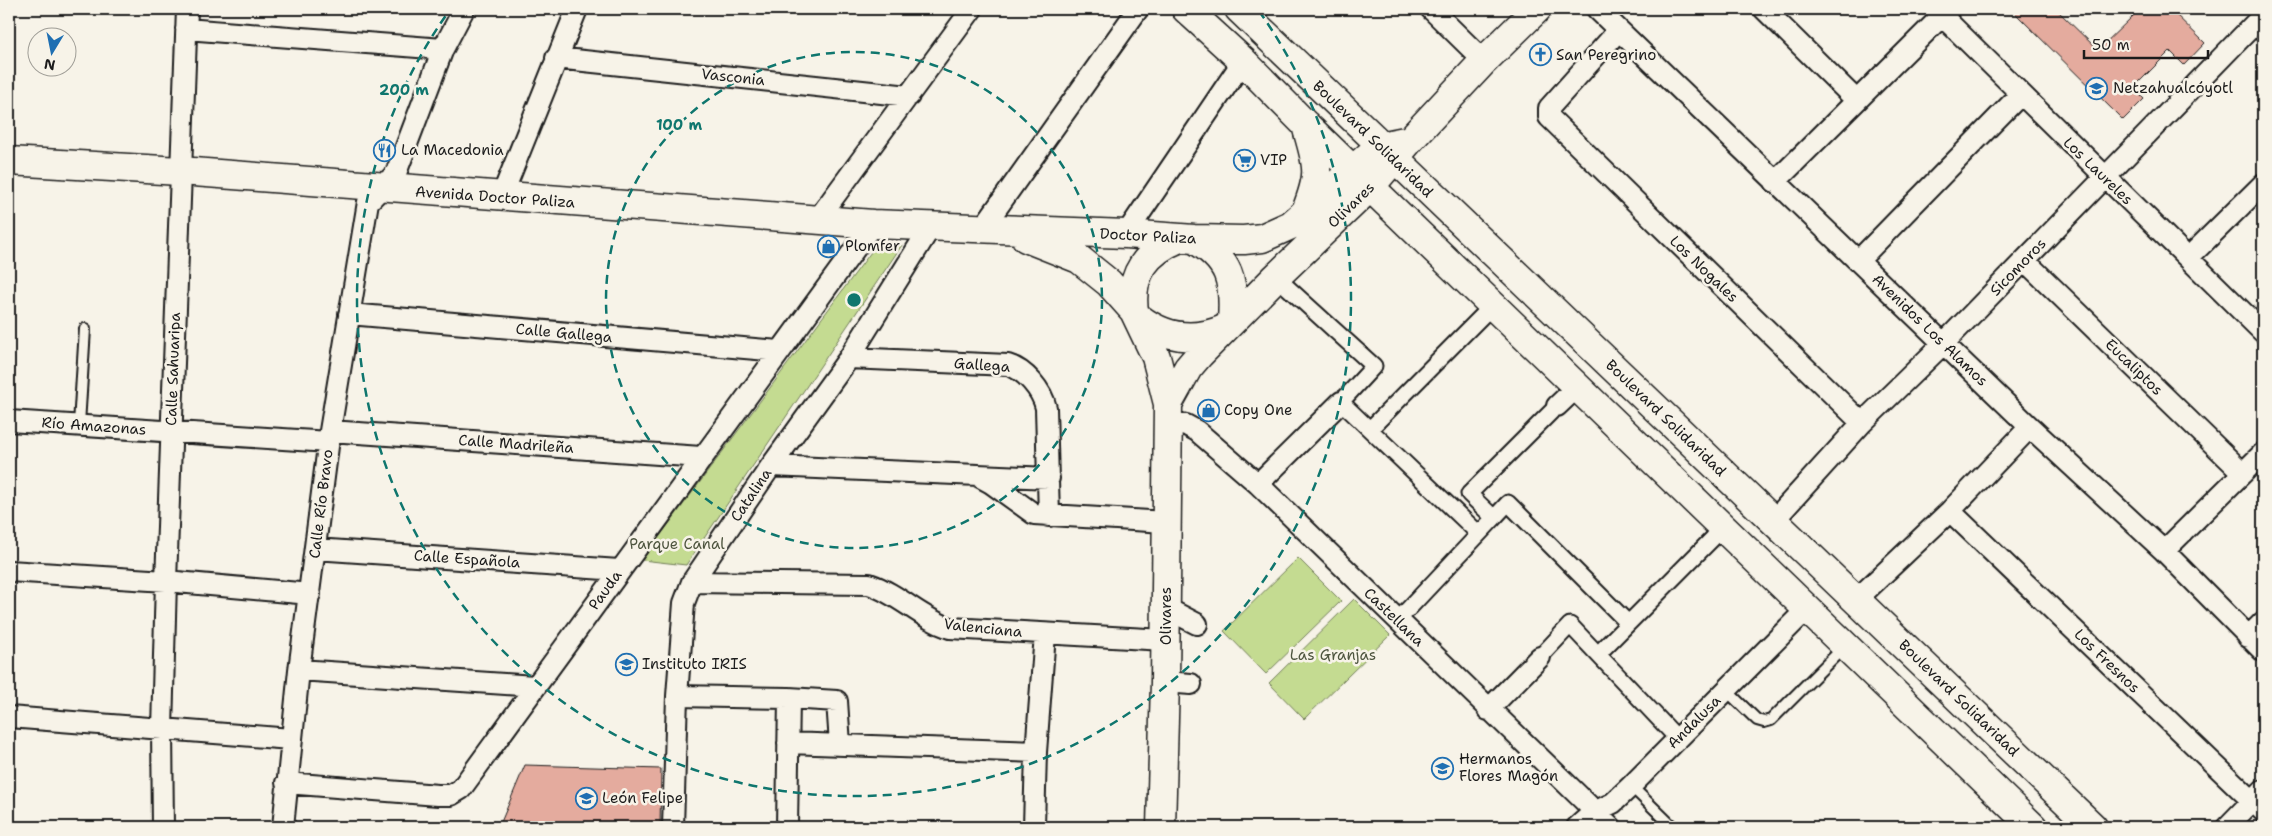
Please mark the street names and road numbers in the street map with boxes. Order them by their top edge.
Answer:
street label: Vasconia [700,64,767,90]
street label: Boulevard Solidaridad [1308,76,1438,202]
street label: Los Laureles [2059,133,2137,209]
street label: Olivares [1323,178,1379,232]
street label: Avenida Doctor Paliza [414,181,576,213]
street label: Doctor Paliza [1099,223,1197,249]
street label: Los Nogales [1665,231,1743,307]
street label: Sicomoros [1985,234,2051,300]
street label: Avenidos Los Alamos [1868,269,1992,391]
street label: Calle Sahuaripa [161,311,185,426]
street label: Calle Gallega [515,319,614,347]
street label: Eucaliptos [2101,334,2167,400]
street label: Gallega [953,353,1011,377]
street label: Boulevard Solidaridad [1601,355,1731,481]
street label: Río Amazonas [41,412,147,440]
street label: Calle Madrileña [458,430,575,458]
street label: Calle Río Bravo [304,448,338,560]
street label: Catalina [726,464,777,526]
street label: Calle Española [413,545,522,573]
street label: Pauda [584,566,627,614]
street label: Castellana [1359,583,1429,651]
street label: Olivares [1156,587,1176,645]
street label: Valenciana [943,614,1024,642]
street label: Los Fresnos [2070,625,2144,697]
street label: Boulevard Solidaridad [1894,635,2024,761]
street label: Andalusa [1663,690,1726,753]

